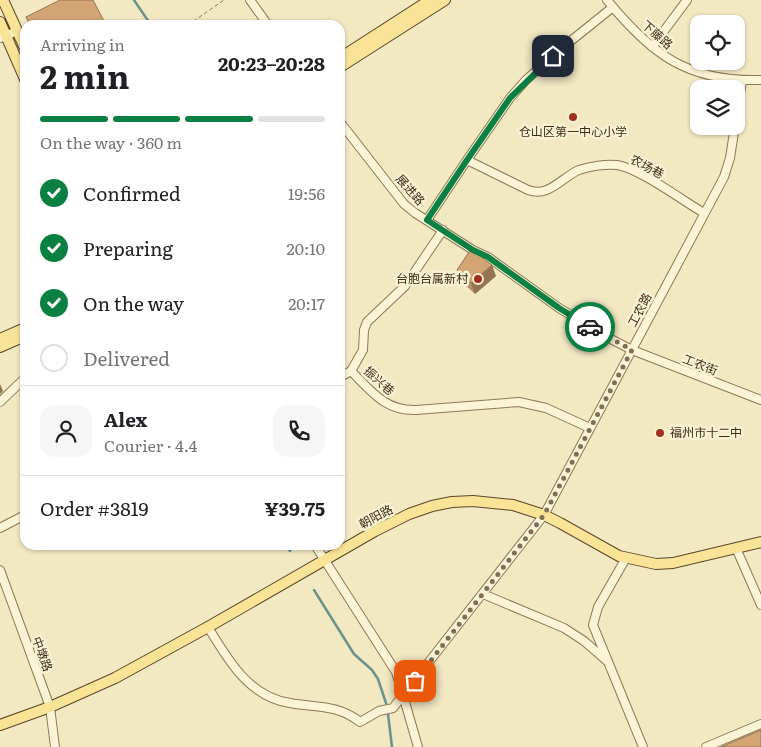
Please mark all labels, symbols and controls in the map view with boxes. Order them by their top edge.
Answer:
map controls [690,15,745,135]
button: locate [690,15,745,70]
street label: 下藤路 [638,16,677,53]
text: Arriving in [40,32,125,56]
pin [532,35,574,77]
icon: home [539,42,567,70]
text: 20:23–20:28 [218,49,325,77]
text: 2 min [40,51,129,99]
button: layers [690,80,745,135]
marker: 仓山区第一中心小学 [567,111,579,123]
place label: 仓山区第一中心小学 [519,122,627,140]
text: On the way · 360 m [40,130,182,154]
street label: 农场巷 [627,150,668,183]
street label: 展进路 [392,170,429,209]
icon: check [40,179,68,207]
text: Confirmed [83,179,181,207]
text: 19:56 [288,181,325,205]
icon: check [40,234,68,262]
text: Preparing [83,234,173,262]
text: 20:10 [287,236,325,260]
place label: 台胞台属新村 [396,269,469,287]
marker: 台胞台属新村 [472,273,484,285]
icon: check [40,289,68,317]
text: On the way [83,289,184,317]
street label: 工农路 [623,289,656,330]
text: 20:17 [288,291,325,315]
courier [565,302,615,352]
icon: car [576,313,604,341]
text: Delivered [83,344,170,372]
street label: 工农街 [680,349,720,379]
street label: 振兴巷 [360,362,399,399]
button: person [40,405,92,457]
text: Alex [104,405,147,433]
button: phone [273,405,325,457]
place label: 福州市十二中 [670,423,742,441]
marker: 福州市十二中 [654,427,666,439]
text: Courier · 4.4 [104,433,197,457]
text: Order #3819 [40,494,148,522]
text: ¥39.75 [264,494,325,522]
street label: 朝阳路 [355,500,396,533]
street label: 中墩路 [28,634,58,674]
pin [394,660,436,702]
icon: bag [401,667,429,695]

